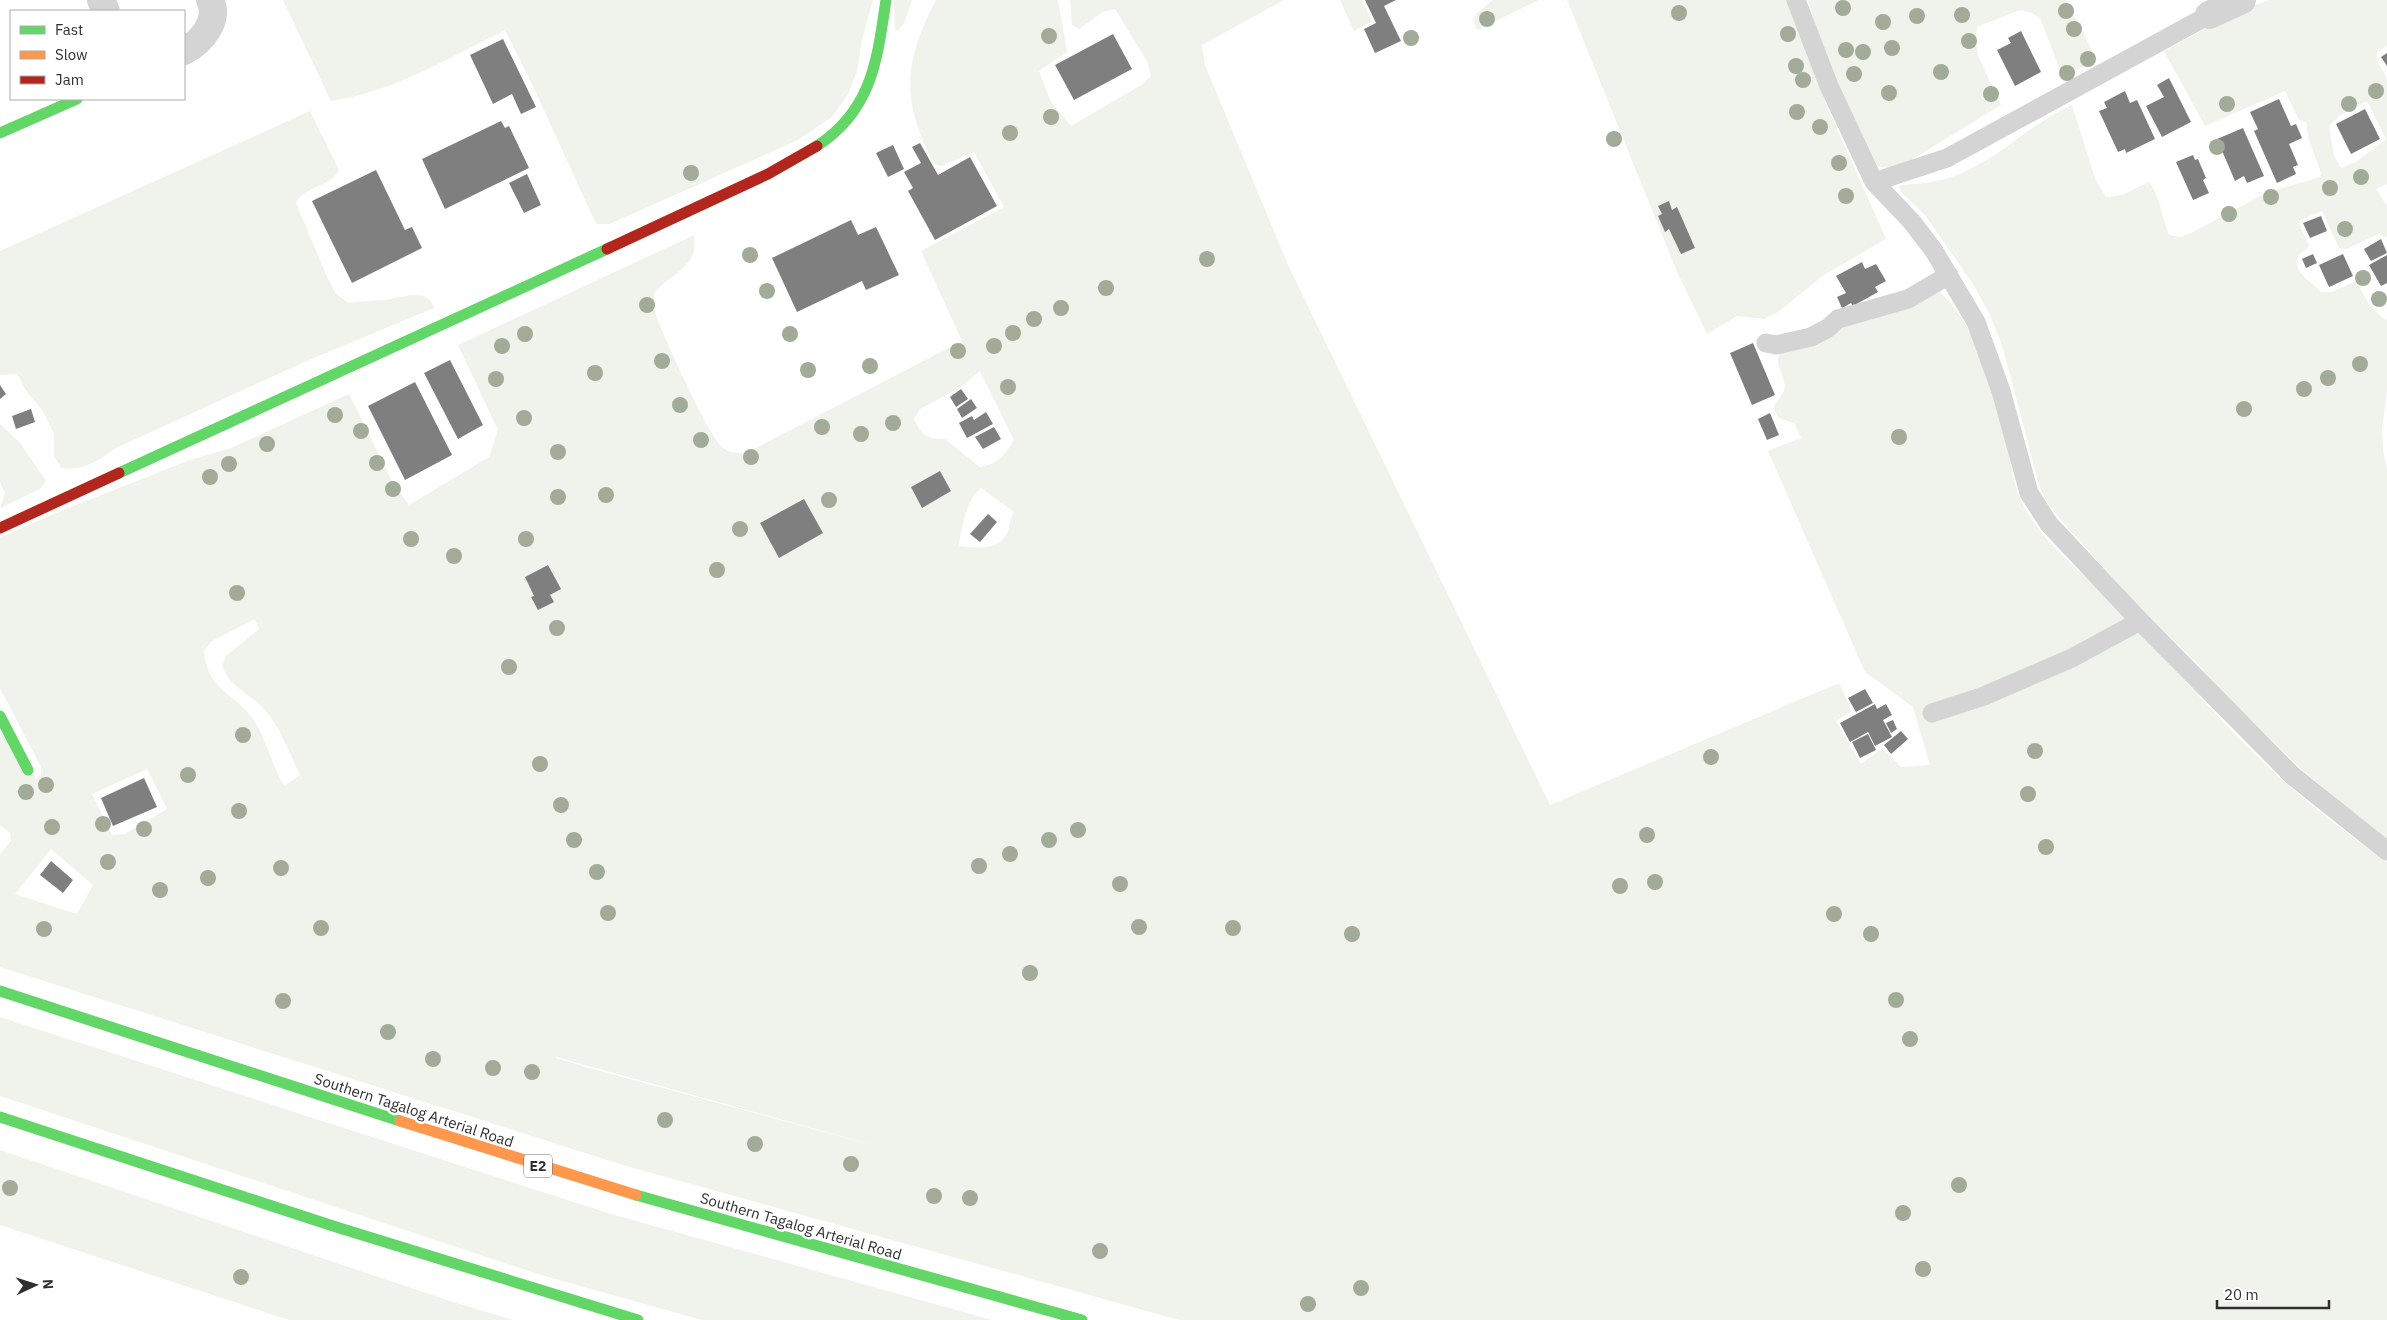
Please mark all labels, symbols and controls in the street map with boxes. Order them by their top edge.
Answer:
legend [10,10,185,100]
text: Fast [55,20,83,39]
text: Slow [55,45,88,64]
text: Jam [55,70,84,89]
street label: Southern Tagalog Arterial Road [312,1069,516,1151]
road number: E2 [524,1154,552,1178]
street label: Southern Tagalog Arterial Road [698,1188,904,1264]
north arrow [10,1260,60,1310]
text: N [39,1278,57,1290]
scale bar [2217,1278,2330,1310]
text: 20 m [2224,1285,2259,1304]

